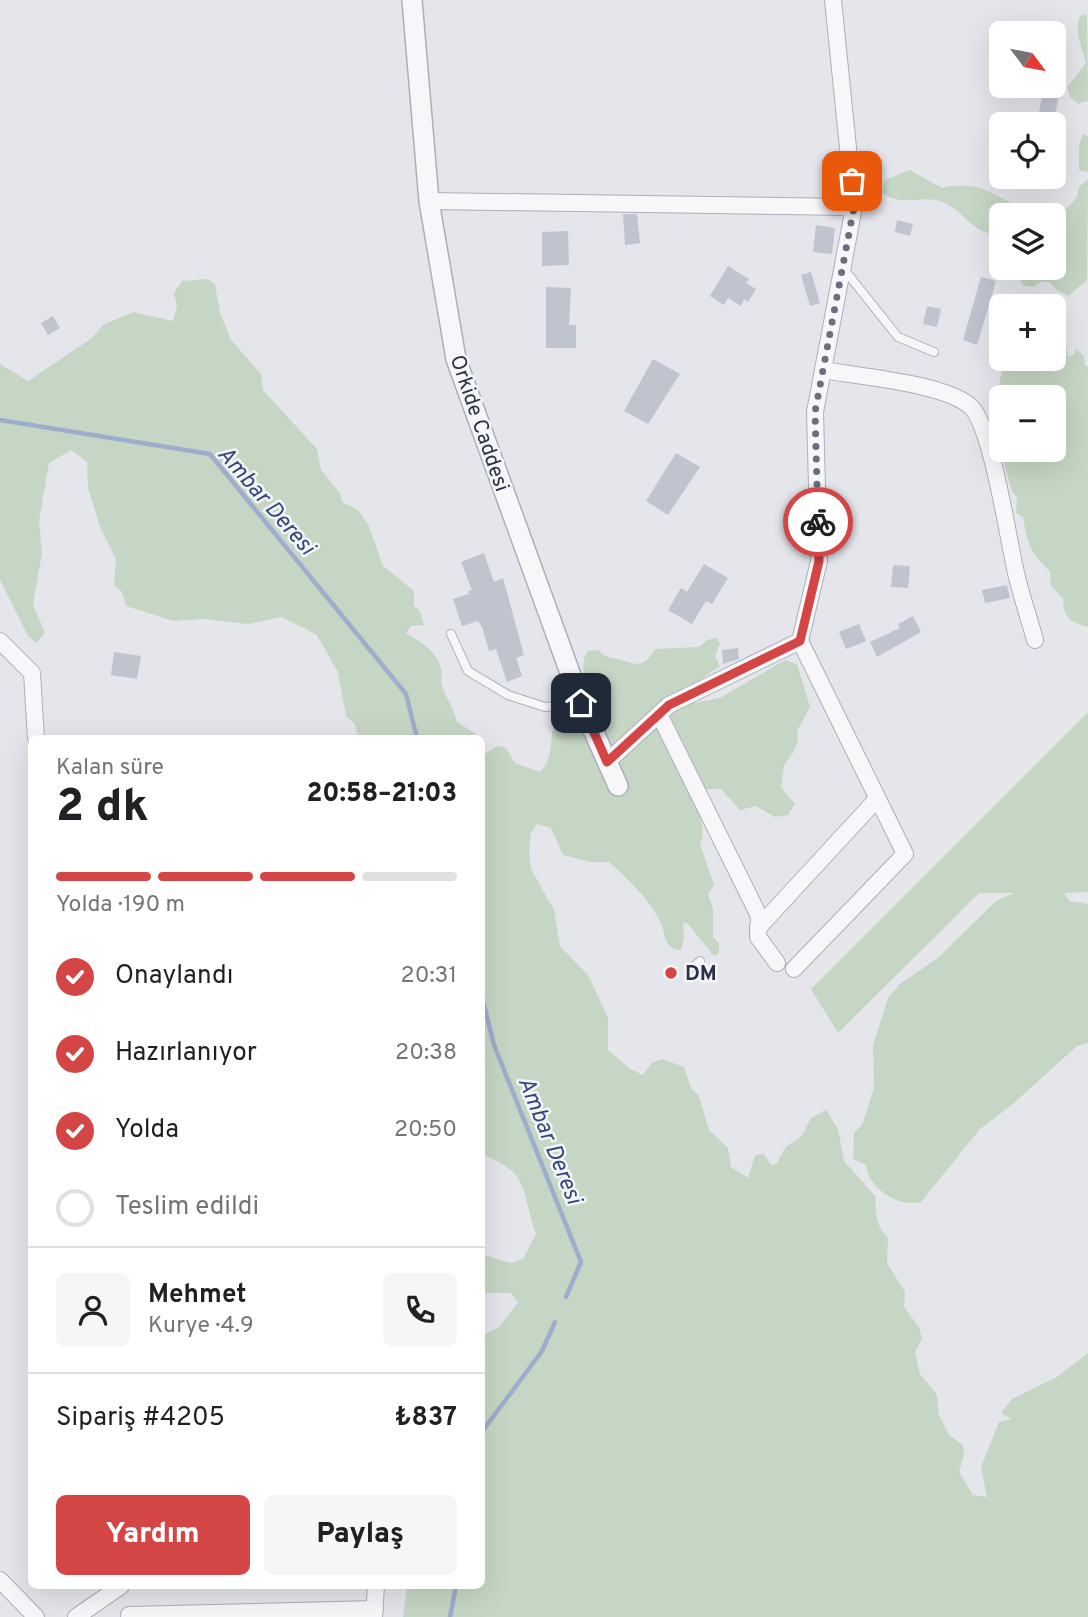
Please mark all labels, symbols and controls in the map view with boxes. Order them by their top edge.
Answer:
north arrow [989,21,1066,98]
map controls [989,21,1066,462]
button: locate [989,112,1066,189]
pin [822,151,882,211]
icon: bag [833,162,871,200]
button: layers [989,203,1066,280]
button: + [989,294,1066,371]
street label: Orkide Caddesi [443,352,515,495]
button: − [989,385,1066,462]
water label: Ambar Deresi [210,441,321,563]
courier [783,487,853,557]
icon: bike [799,503,837,541]
pin [551,673,611,733]
icon: home [562,684,600,722]
text: Kalan süre [56,754,164,783]
text: 20:58–21:03 [306,778,457,811]
text: 2 dk [56,779,149,838]
text: Yolda · 190 m [56,891,185,920]
icon: check [56,958,94,996]
text: Onaylandı [115,960,233,993]
place label: DM [685,961,717,988]
text: 20:31 [401,962,457,991]
marker: DM [663,965,679,981]
icon: check [56,1035,94,1073]
text: Hazırlanıyor [115,1037,257,1070]
text: 20:38 [395,1039,457,1068]
water label: Ambar Deresi [510,1073,588,1210]
icon: check [56,1112,94,1150]
text: Yolda [115,1114,179,1147]
text: 20:50 [394,1116,457,1145]
text: Teslim edildi [115,1191,259,1224]
button: person [56,1273,130,1347]
button: phone [383,1273,457,1347]
text: Mehmet [148,1279,247,1312]
text: Kurye · 4.9 [148,1312,254,1341]
text: Sipariş #4205 [56,1402,225,1435]
text: ₺837 [394,1402,457,1435]
button: Yardım [56,1495,250,1575]
button: Paylaş [264,1495,457,1575]

